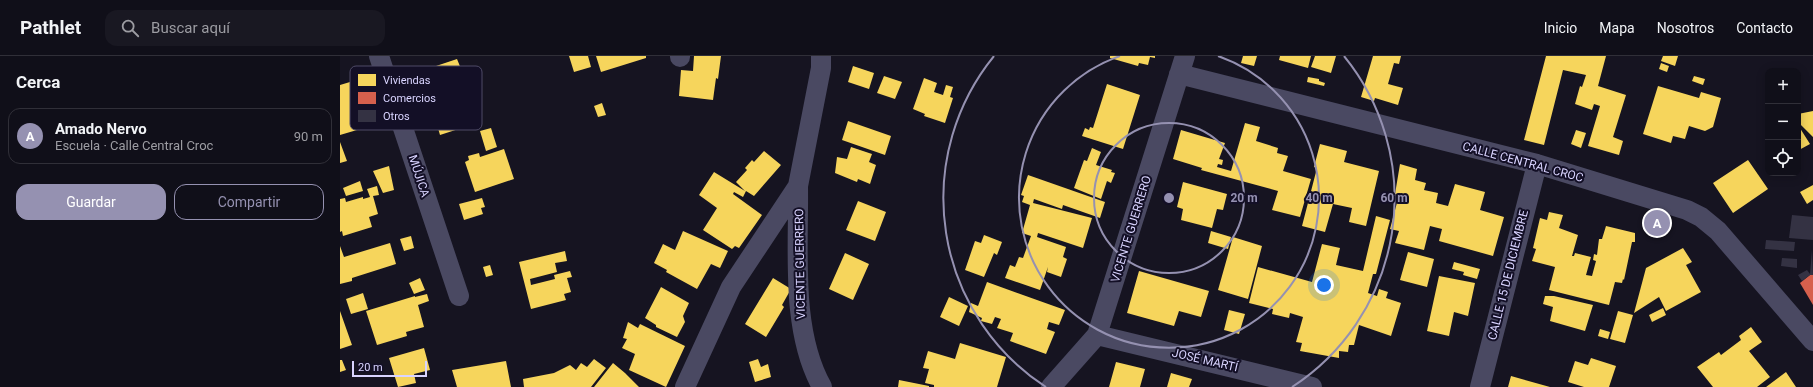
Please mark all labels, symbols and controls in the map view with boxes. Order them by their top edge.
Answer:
search box [105,10,385,46]
text: Pathlet [20,16,81,39]
icon: search [119,17,141,39]
text: Buscar aquí [151,19,230,37]
text: Inicio [1544,20,1577,36]
text: Mapa [1599,20,1635,36]
text: Nosotros [1657,20,1714,36]
text: Contacto [1736,20,1793,36]
legend [350,66,482,130]
map controls [1765,68,1801,176]
button: + [1765,68,1801,104]
text: Cerca [16,72,60,92]
text: Viviendas [383,74,431,87]
text: Comercios [383,92,436,105]
button: − [1765,104,1801,140]
text: Otros [383,110,410,123]
text: Amado Nervo [55,120,147,138]
text: A [26,129,34,144]
text: 90 m [294,129,323,144]
text: Escuela · Calle Central Croc [55,138,213,153]
street label: CALLE CENTRAL CROC [1461,139,1585,185]
button: locate [1765,140,1801,176]
street label: MÚJICA [406,153,433,199]
street label: VICENTE GUERRERO [1108,174,1154,284]
button: Guardar [16,184,166,220]
button: Compartir [174,184,324,220]
centre of rings [1162,191,1176,205]
text: 20 m [1230,191,1258,205]
text: 40 m [1305,191,1333,205]
text: 60 m [1380,191,1408,205]
street label: VICENTE GUERRERO [792,208,808,320]
street label: CALLE 15 DE DICIEMBRE [1485,208,1531,342]
pin: A [1644,208,1670,238]
your location [1314,275,1334,295]
street label: JOSÉ MARTÍ [1171,345,1240,375]
scale bar [352,359,427,378]
text: 20 m [358,361,383,374]

